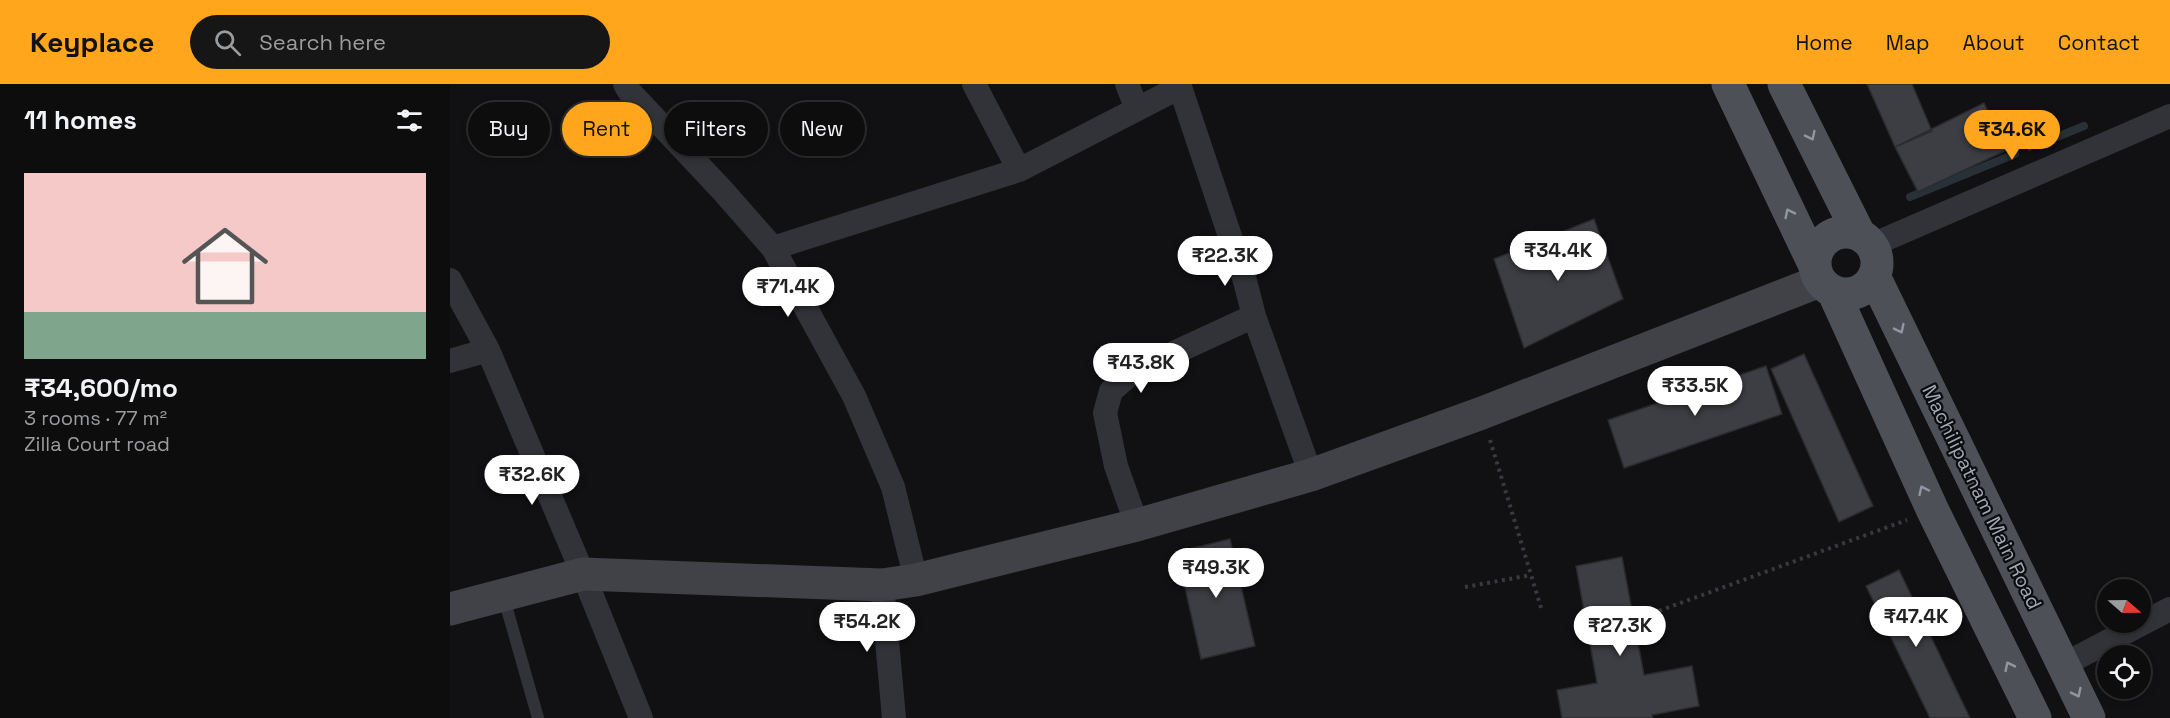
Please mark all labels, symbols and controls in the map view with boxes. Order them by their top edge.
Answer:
search box [190,15,610,69]
text: Keyplace [30,24,154,60]
icon: search [211,26,244,59]
text: Search here [259,28,386,56]
text: Home [1795,29,1853,56]
text: Map [1886,29,1930,56]
text: About [1963,29,2025,56]
text: Contact [2058,29,2140,56]
chip: Buy [468,102,550,156]
chip: Rent [562,102,652,156]
chip: Filters [664,102,768,156]
chip: New [780,102,865,156]
text: 11 homes [24,103,137,137]
icon: filters [393,104,426,137]
pin: ₹34.6K [1963,110,2061,161]
text: ₹34.6K [1978,116,2046,142]
one-way arrow [1803,130,1815,141]
one-way arrow [1785,208,1797,219]
icon: home [171,212,279,320]
pin: ₹34.4K [1509,231,1607,282]
pin: ₹22.3K [1176,236,1274,287]
text: ₹34.4K [1524,237,1592,263]
text: ₹22.3K [1192,242,1258,268]
pin: ₹71.4K [739,267,837,318]
text: ₹71.4K [756,273,820,299]
one-way arrow [1892,323,1904,334]
pin: ₹43.8K [1092,343,1190,394]
text: ₹43.8K [1107,349,1175,375]
pin: ₹33.5K [1646,366,1744,417]
text: ₹34,600/mo [24,371,178,405]
text: ₹33.5K [1661,372,1729,398]
street label: Machilipatnam Main Road [1916,380,2048,614]
text: 3 rooms · 77 m² [24,405,167,431]
text: Zilla Court road [24,431,170,457]
pin: ₹32.6K [483,455,581,506]
text: ₹32.6K [498,461,566,487]
one-way arrow [1919,486,1931,497]
pin: ₹49.3K [1167,548,1265,599]
text: ₹49.3K [1182,554,1250,580]
north arrow [2097,579,2151,633]
map controls [2097,579,2151,699]
pin: ₹47.4K [1867,597,1965,648]
pin: ₹54.2K [818,602,916,653]
text: ₹47.4K [1883,603,1949,629]
pin: ₹27.3K [1571,606,1669,657]
text: ₹54.2K [833,608,901,634]
text: ₹27.3K [1588,612,1652,638]
button: locate [2097,645,2151,699]
one-way arrow [2005,661,2016,672]
one-way arrow [2070,687,2082,698]

